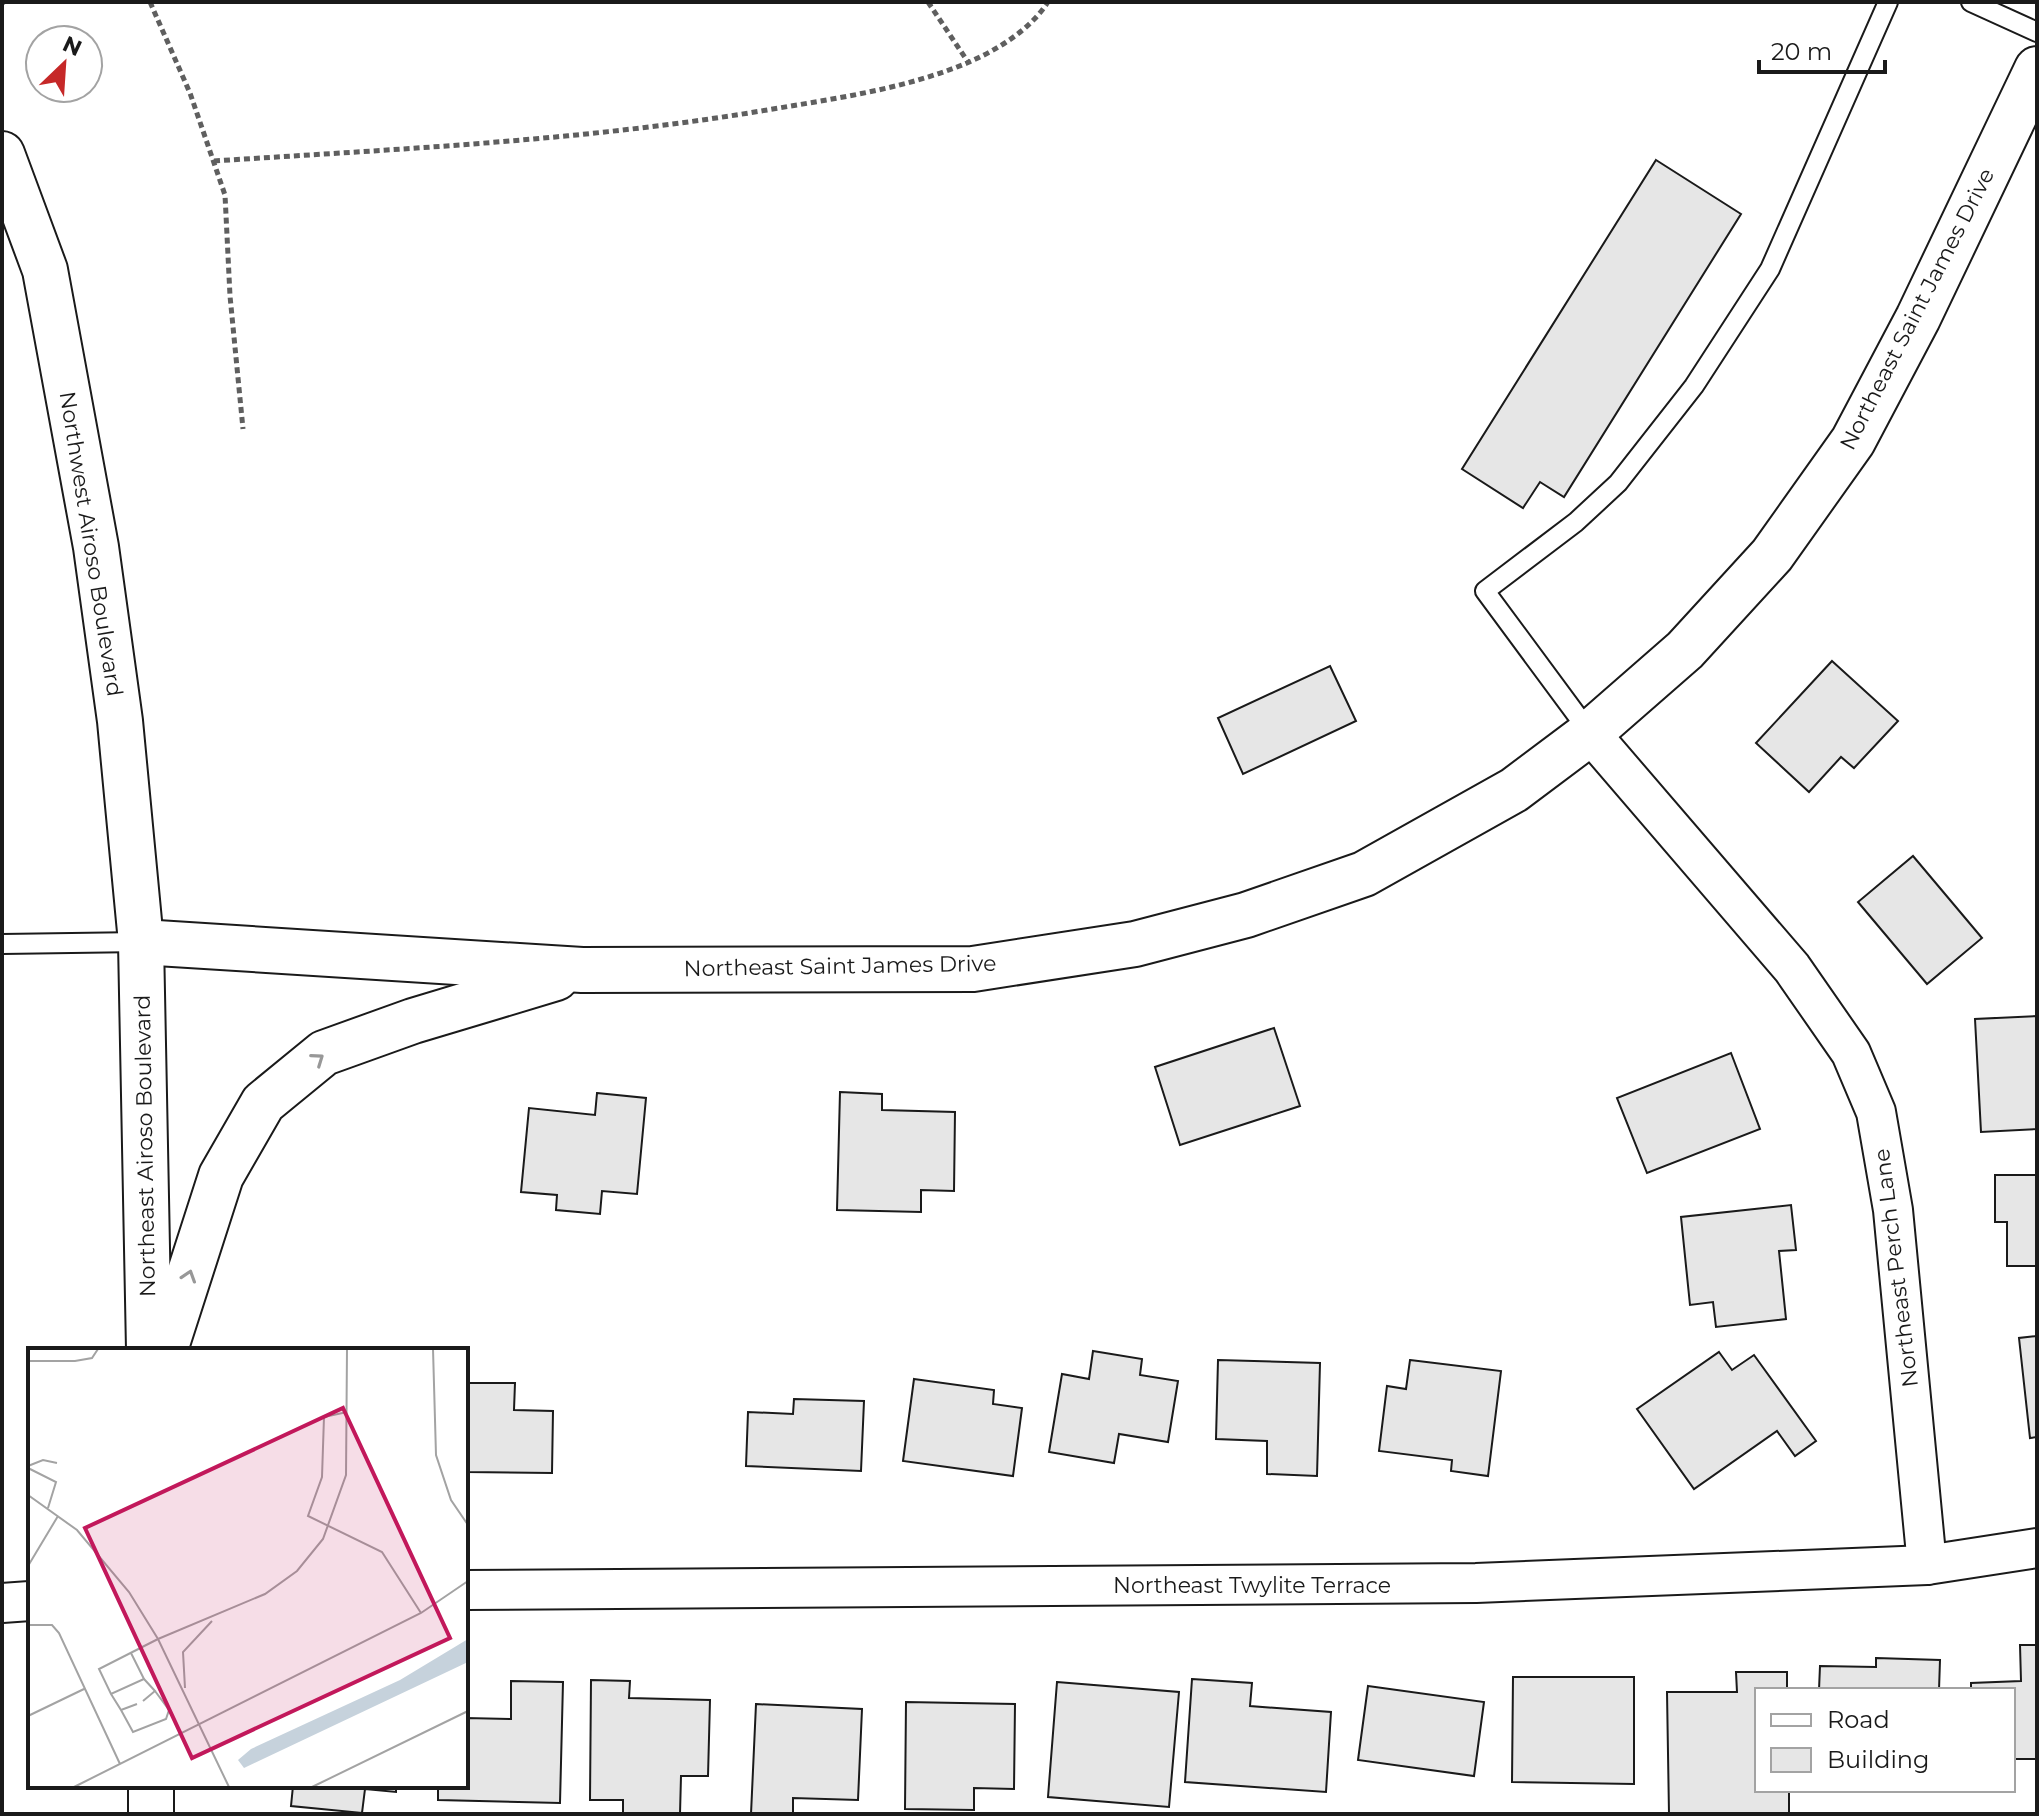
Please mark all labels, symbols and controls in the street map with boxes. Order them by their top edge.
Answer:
north arrow [24,24,104,104]
scale bar [1759,24,1885,74]
text: N [58,30,86,62]
text: 20 m [1771,37,1832,66]
street label: Northeast Saint James Drive [1834,164,2000,454]
street label: Northwest Airoso Boulevard [54,390,128,698]
street label: Northeast Saint James Drive [683,950,997,982]
street label: Northeast Airoso Boulevard [129,995,161,1297]
one-way arrow [310,1054,324,1069]
street label: Northeast Perch Lane [1868,1147,1924,1389]
one-way arrow [179,1270,195,1284]
inset map [28,1348,468,1788]
street label: Northeast Twylite Terrace [1113,1572,1391,1599]
legend [1755,1688,2015,1792]
text: Road [1827,1705,1890,1734]
text: Building [1827,1745,1930,1774]

